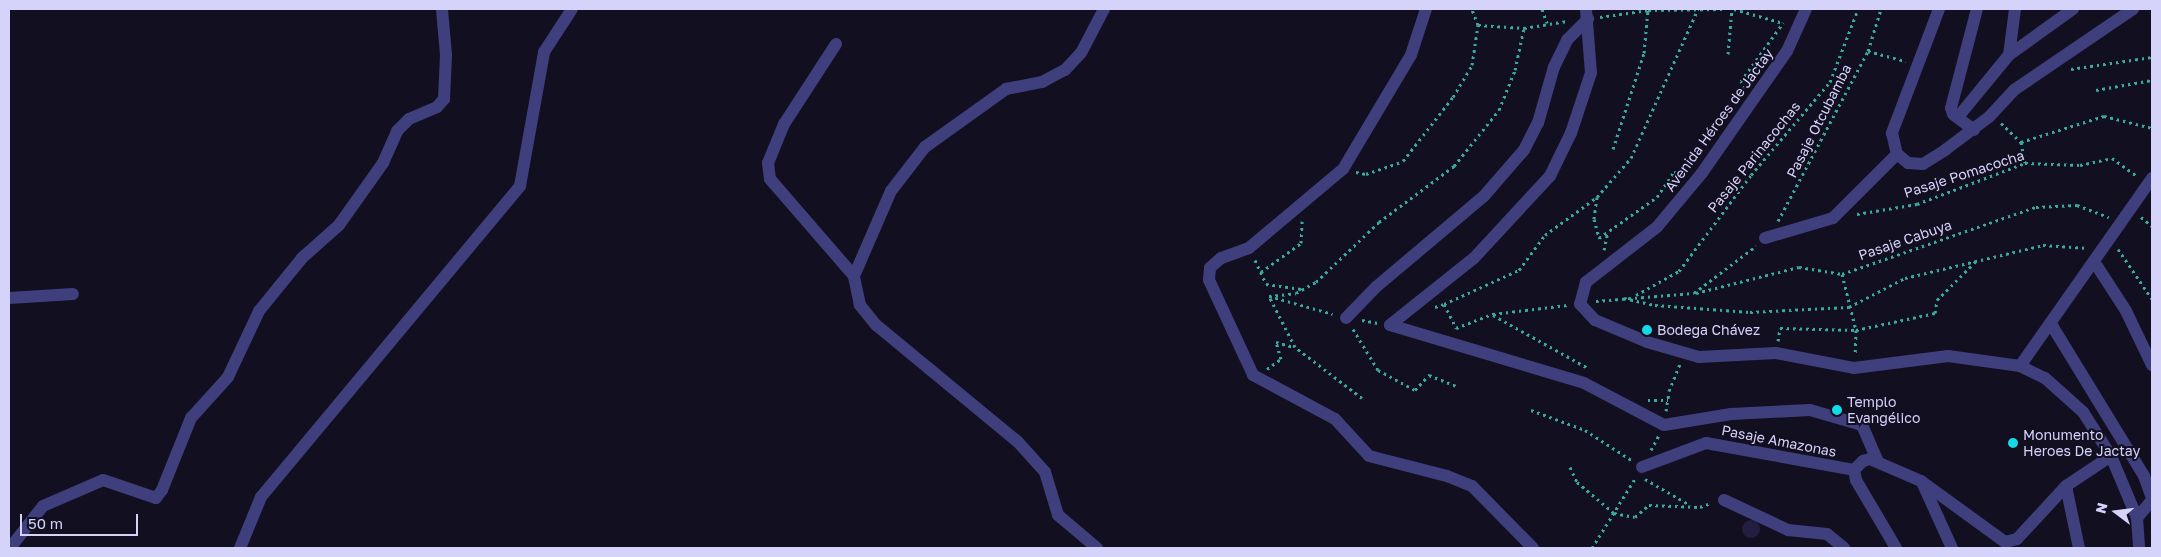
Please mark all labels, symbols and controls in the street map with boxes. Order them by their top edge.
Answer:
street label: Avenida Héroes de Jactay [1661,45,1777,195]
street label: Pasaje Otcubamba [1783,61,1855,181]
street label: Pasaje Parinacochas [1704,98,1804,216]
street label: Pasaje Pomacocha [1902,147,2026,201]
street label: Pasaje Cabuya [1856,216,1954,264]
place label: Bodega Chávez [1657,322,1760,338]
marker: Bodega Chávez [1641,324,1653,336]
place label: Templo Evangélico [1847,394,1920,427]
marker: Templo Evangélico [1831,404,1843,416]
street label: Pasaje Amazonas [1720,422,1838,460]
place label: Monumento Heroes De Jactay [2023,427,2140,460]
marker: Monumento Heroes De Jactay [2007,437,2019,449]
north arrow [2091,487,2141,537]
text: N [2091,501,2111,515]
scale bar [22,504,140,536]
text: 50 m [28,514,63,532]

